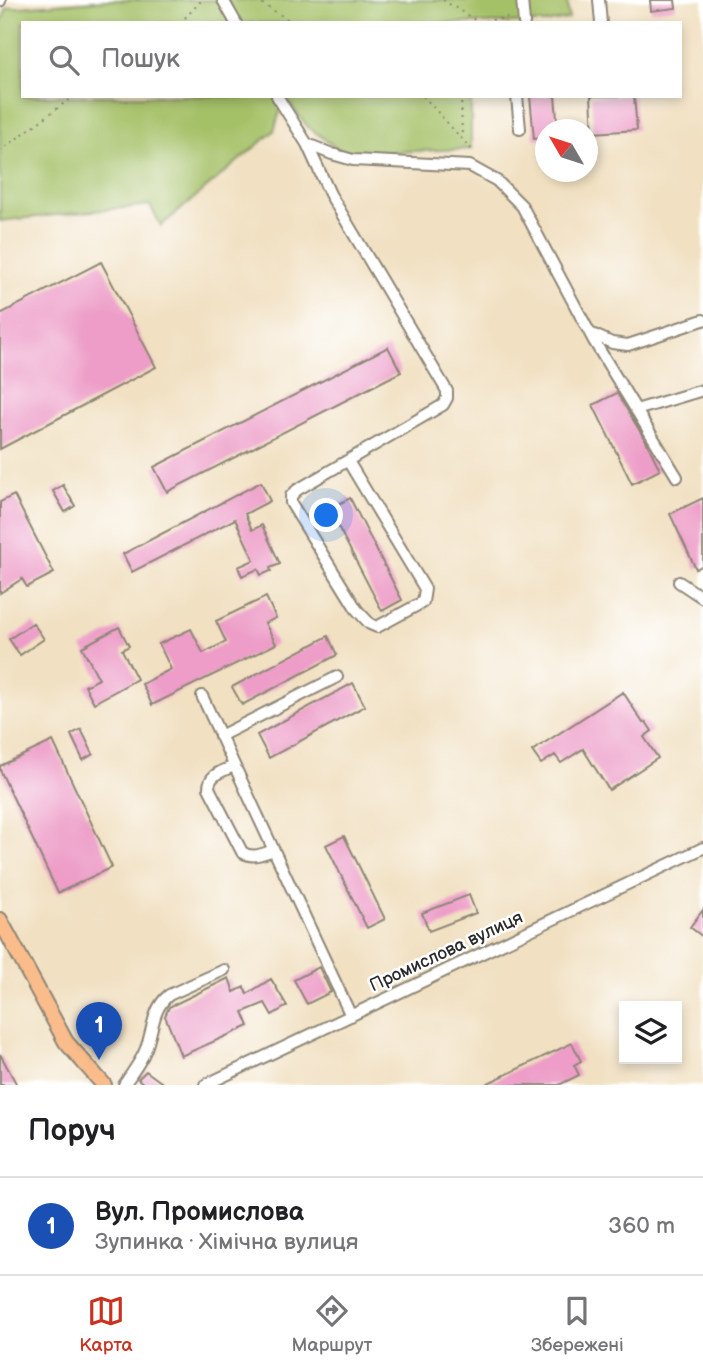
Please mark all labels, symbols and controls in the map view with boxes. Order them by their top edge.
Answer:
search box [21,21,682,98]
icon: search [45,41,83,79]
text: Пошук [101,44,180,75]
north arrow [535,119,598,182]
your location [309,498,343,532]
street label: Промислова вулиця [366,907,526,996]
map controls [619,1001,682,1064]
button: layers [619,1001,682,1064]
pin: 1 [76,1002,122,1060]
text: Поруч [28,1113,116,1149]
text: Вул. Промислова [95,1197,304,1228]
text: 1 [46,1212,56,1240]
text: 360 m [608,1212,675,1240]
text: Зупинка · Хімічна вулиця [95,1228,359,1256]
tab: Карта [79,1292,133,1357]
tab: Маршрут [292,1292,372,1357]
tab: Збережені [531,1292,624,1357]

